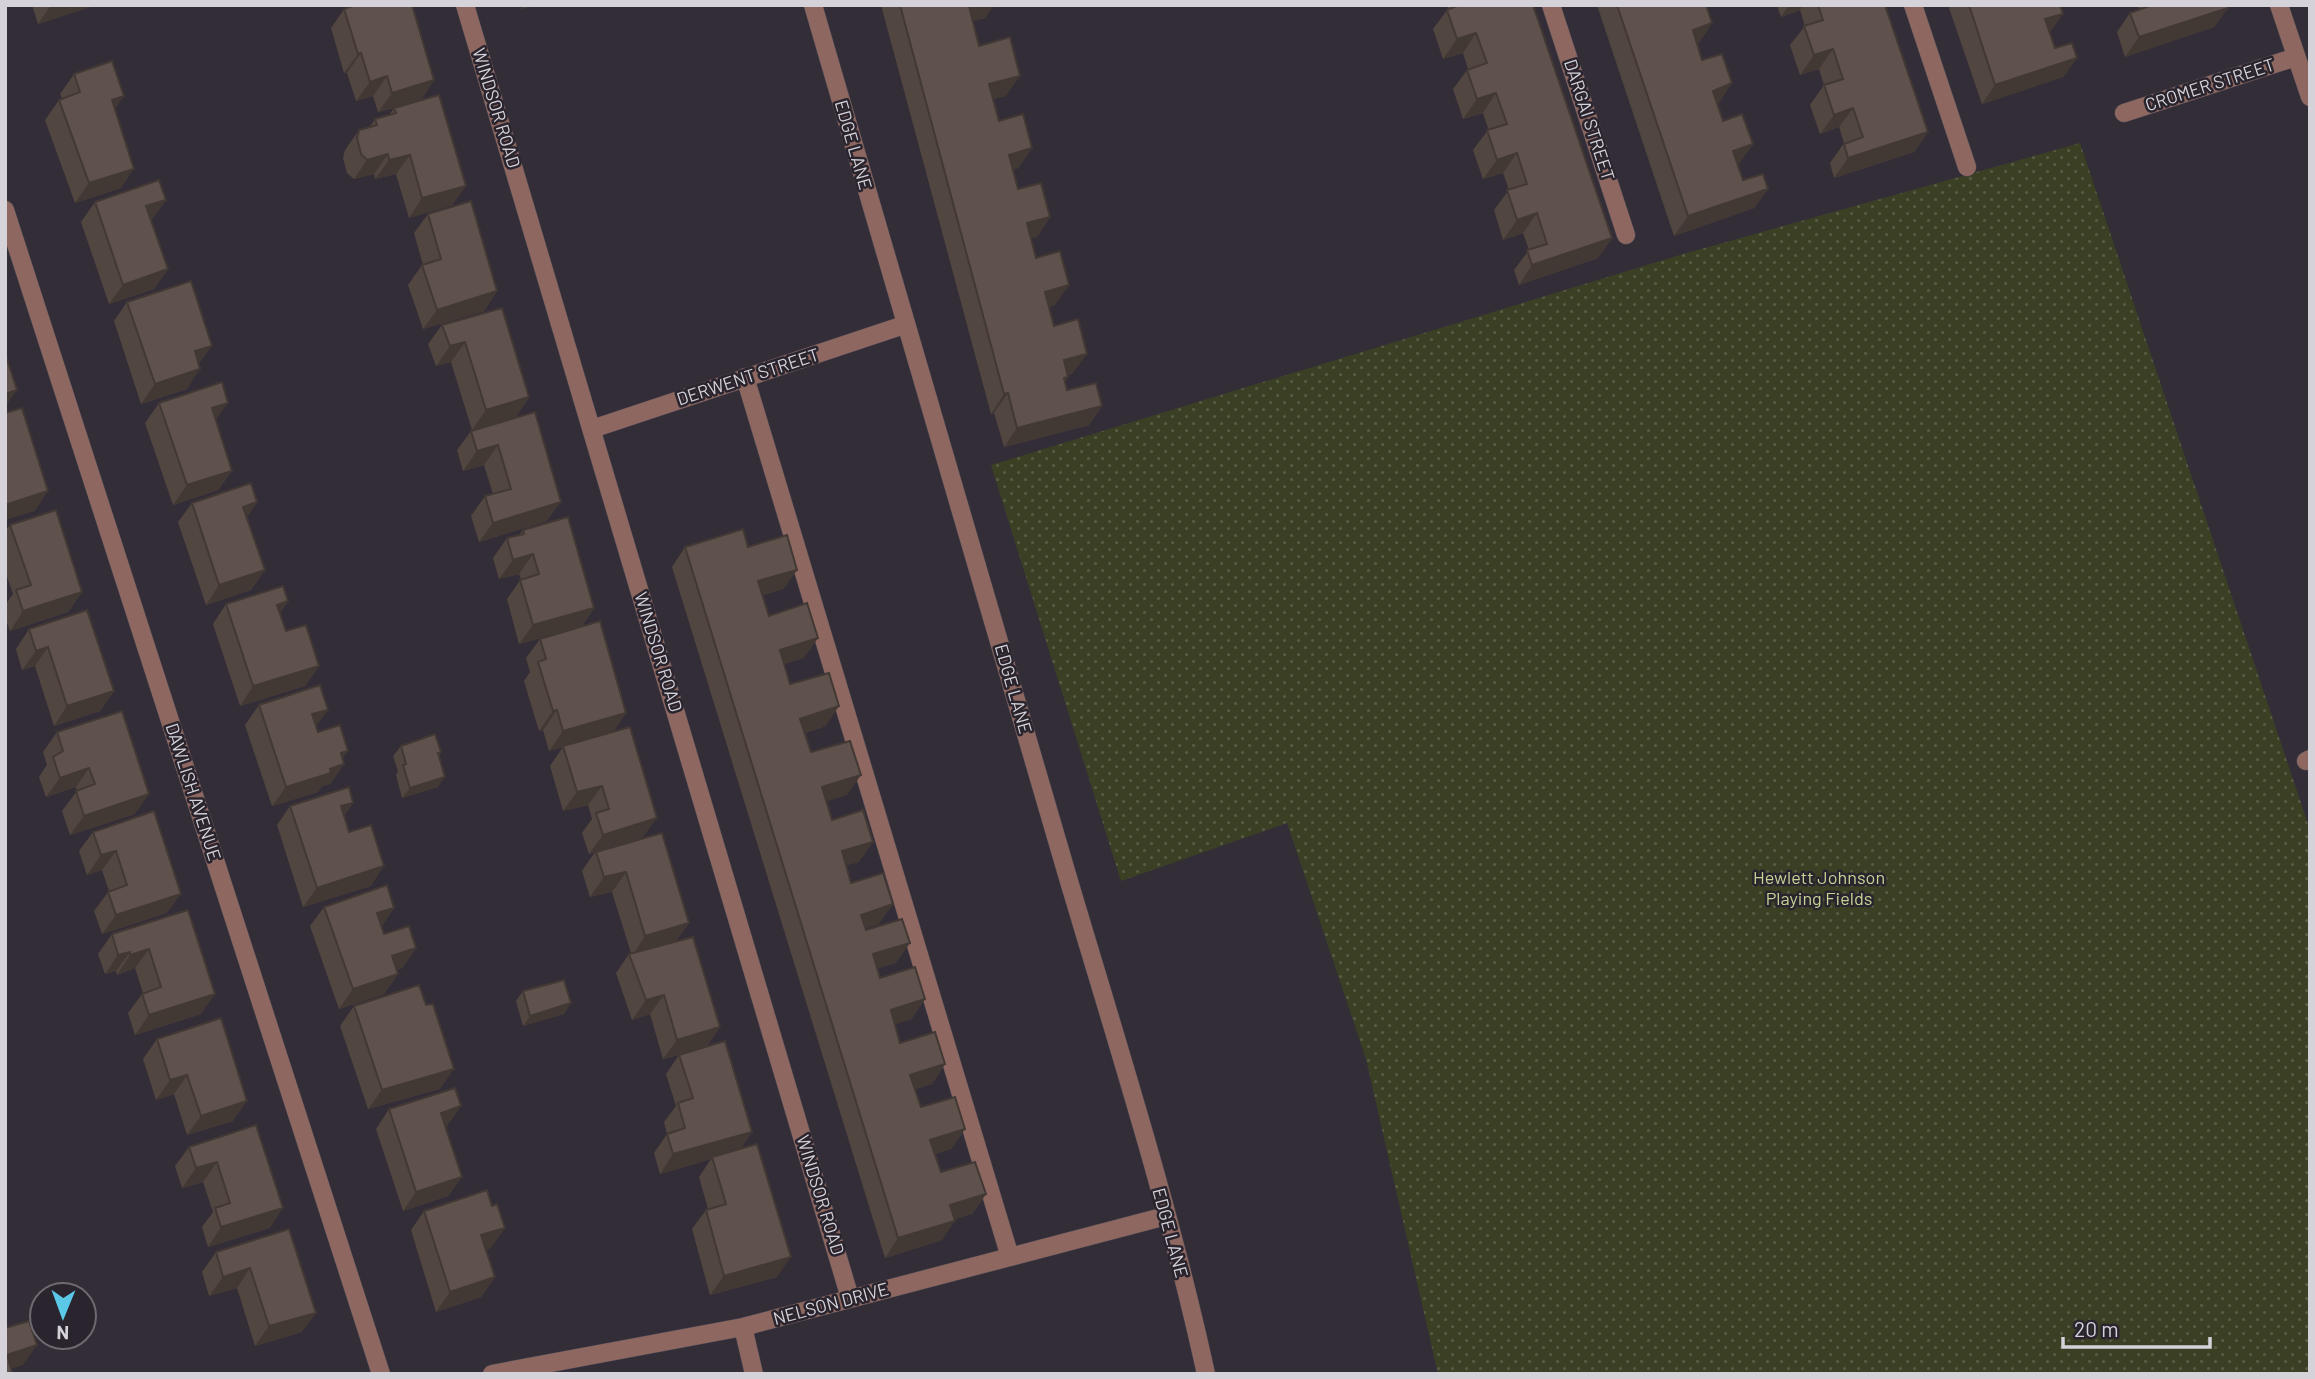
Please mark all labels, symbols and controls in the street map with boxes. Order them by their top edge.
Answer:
street label: WINDSOR ROAD [468,45,526,170]
street label: CROMER STREET [2142,53,2277,115]
street label: DARGAI STREET [1560,56,1620,183]
street label: EDGE LANE [831,97,877,192]
street label: DERWENT STREET [674,343,822,409]
street label: WINDSOR ROAD [630,589,688,714]
street label: EDGE LANE [991,641,1037,736]
street label: DAWLISH AVENUE [161,720,227,863]
park label: Hewlett Johnson Playing Fields [1753,866,1885,909]
street label: WINDSOR ROAD [792,1132,850,1257]
street label: EDGE LANE [1148,1185,1194,1280]
street label: NELSON DRIVE [771,1277,891,1329]
north arrow [28,1281,98,1351]
scale bar [2063,1306,2210,1350]
text: 20 m [2074,1316,2119,1341]
text: N [56,1322,69,1345]

